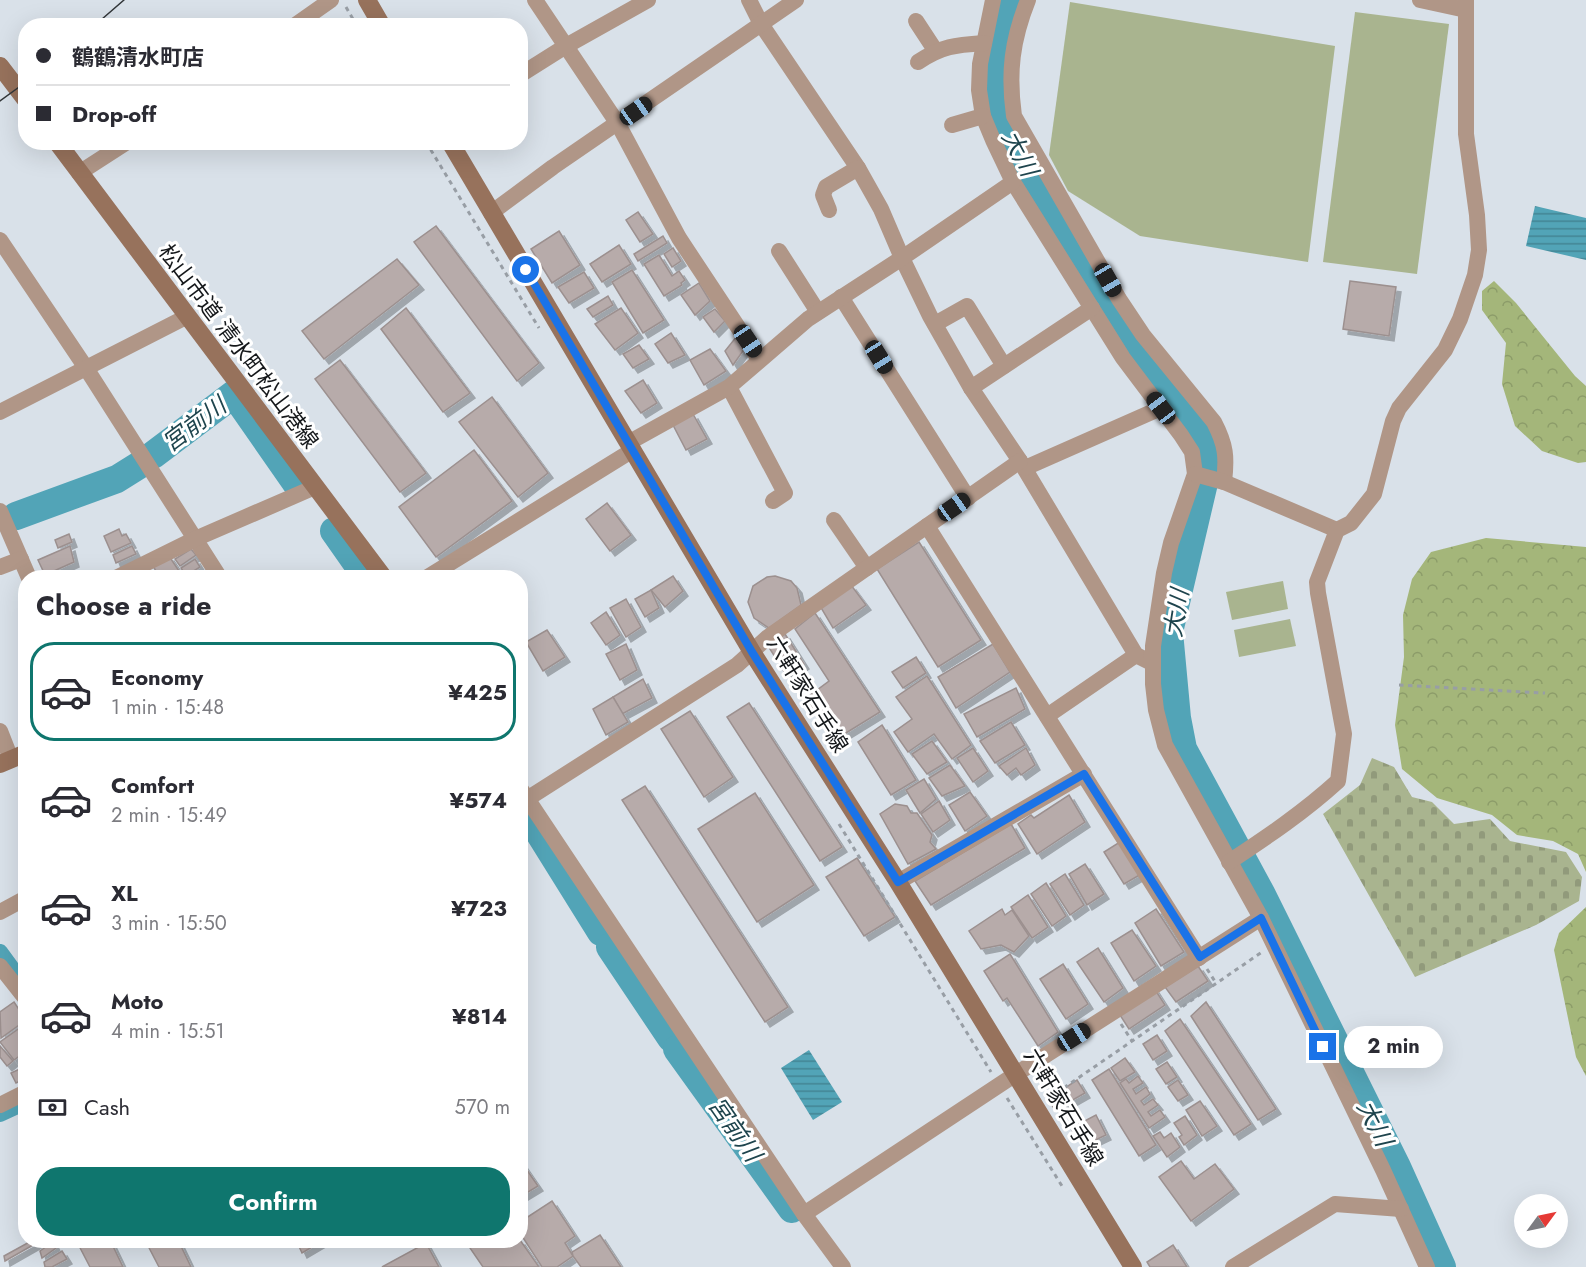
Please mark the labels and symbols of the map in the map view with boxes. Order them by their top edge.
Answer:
car [616,93,656,129]
water label: 大川 [993,124,1048,185]
street label: 松山市道 清水町松山港線 [151,237,327,455]
route start [512,256,539,283]
car [1091,260,1125,300]
car [730,321,766,361]
car [862,337,896,377]
water label: 宮前川 [155,387,236,460]
car [1143,388,1179,428]
car [934,489,974,525]
water label: 大川 [1155,584,1198,639]
street label: 六軒家石手線 [759,630,857,758]
car [1054,1020,1094,1054]
callout: 2 min [1344,1026,1443,1068]
route end [1309,1033,1336,1060]
street label: 六軒家石手線 [1016,1042,1112,1172]
water label: 宮前川 [700,1089,772,1171]
water label: 大川 [1349,1094,1403,1155]
north arrow [1514,1194,1568,1248]

